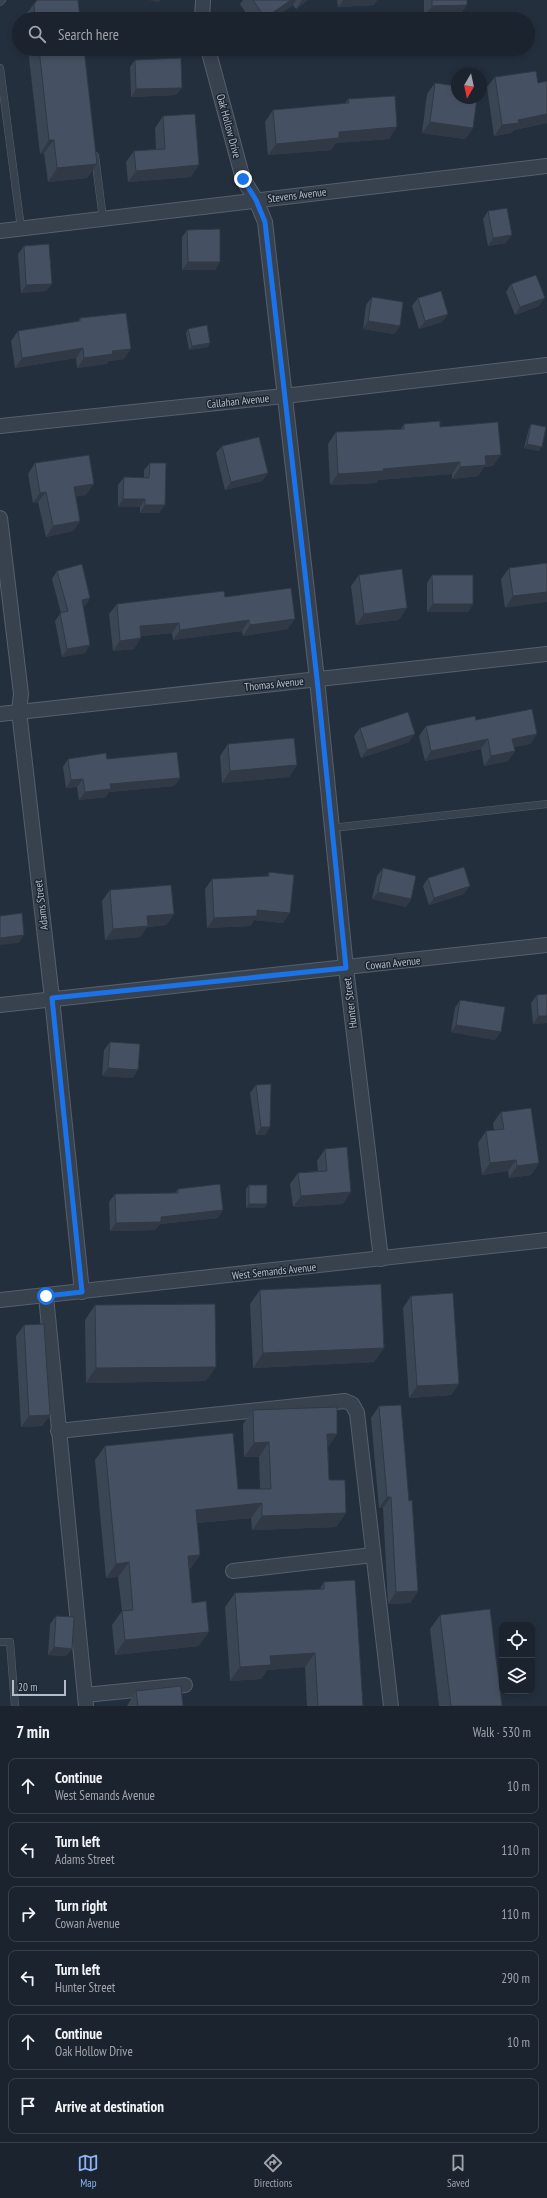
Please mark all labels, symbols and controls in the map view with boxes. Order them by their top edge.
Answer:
search box [12,12,535,56]
icon: search [26,23,48,45]
text: Search here [58,25,119,44]
north arrow [451,68,487,104]
street label: Oak Hollow Drive [214,92,244,160]
route end [234,170,252,188]
street label: Stevens Avenue [267,184,328,206]
street label: Callahan Avenue [206,391,270,411]
street label: Thomas Avenue [244,674,305,694]
street label: Adams Street [31,879,51,931]
street label: Cowan Avenue [365,953,422,973]
street label: Hunter Street [340,977,360,1029]
street label: West Semands Avenue [231,1260,317,1282]
route start [37,1287,55,1305]
map controls [499,1622,535,1694]
button: locate [499,1622,535,1658]
button: layers [499,1658,535,1694]
scale bar [12,1678,66,1697]
text: 20 m [18,1680,37,1694]
text: 7 min [16,1721,50,1743]
text: Walk · 530 m [473,1724,531,1741]
text: Continue [55,1768,102,1787]
icon: ahead [17,1775,39,1797]
text: 10 m [507,1778,530,1795]
text: West Semands Avenue [55,1787,155,1804]
text: Turn left [55,1832,100,1851]
icon: left [17,1839,39,1861]
text: 110 m [501,1842,530,1859]
text: Adams Street [55,1851,115,1868]
text: Turn right [55,1896,107,1915]
icon: right [17,1903,39,1925]
text: 110 m [501,1906,530,1923]
text: Cowan Avenue [55,1915,120,1932]
text: Turn left [55,1960,100,1979]
icon: left [17,1967,39,1989]
text: 290 m [501,1970,530,1987]
text: Hunter Street [55,1979,115,1996]
text: Continue [55,2024,102,2043]
icon: ahead [17,2031,39,2053]
text: 10 m [507,2034,530,2051]
text: Oak Hollow Drive [55,2043,133,2060]
icon: arrive [17,2095,39,2117]
text: Arrive at destination [55,2097,164,2116]
tab: Map [77,2152,99,2190]
tab: Directions [254,2152,292,2190]
tab: Saved [447,2152,470,2190]

